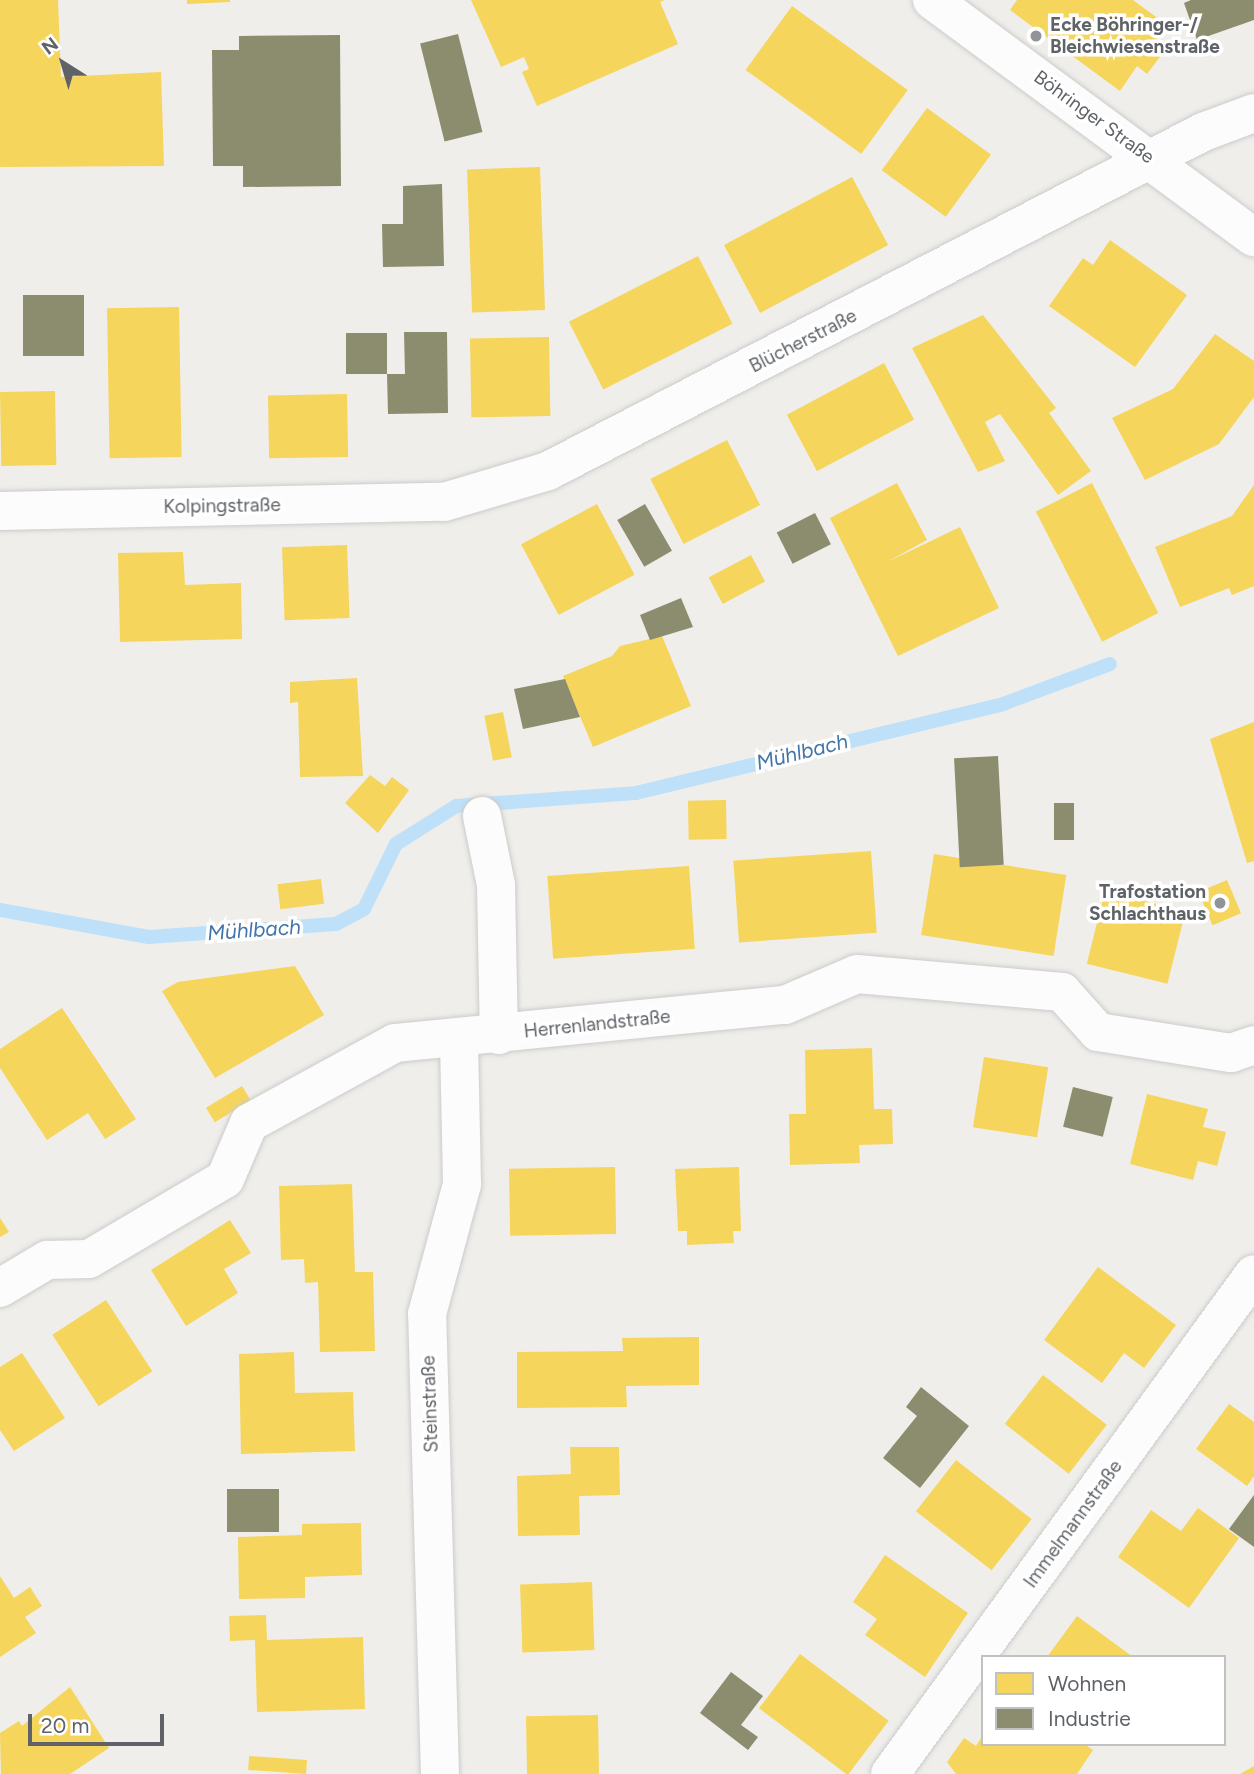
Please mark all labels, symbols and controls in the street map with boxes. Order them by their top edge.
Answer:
place label: Ecke Böhringer-/ Bleichwiesenstraße [1050,14,1220,58]
north arrow [28,28,98,98]
marker: Ecke Böhringer-/ Bleichwiesenstraße [1028,28,1044,44]
text: N [37,32,63,59]
street label: Böhringer Straße [1029,66,1159,168]
street label: Blücherstraße [746,304,860,378]
street label: Kolpingstraße [163,494,281,518]
water label: Mühlbach [754,728,850,776]
place label: Trafostation Schlachthaus [1089,881,1206,925]
marker: Trafostation Schlachthaus [1212,895,1228,911]
water label: Mühlbach [206,914,302,946]
street label: Herrenlandstraße [523,1005,671,1043]
street label: Steinstraße [417,1355,443,1453]
street label: Immelmannstraße [1019,1456,1127,1592]
legend [981,1655,1226,1746]
text: Wohnen [1048,1671,1126,1696]
scale bar [32,1700,168,1744]
text: Industrie [1048,1706,1131,1731]
text: 20 m [41,1713,89,1738]

